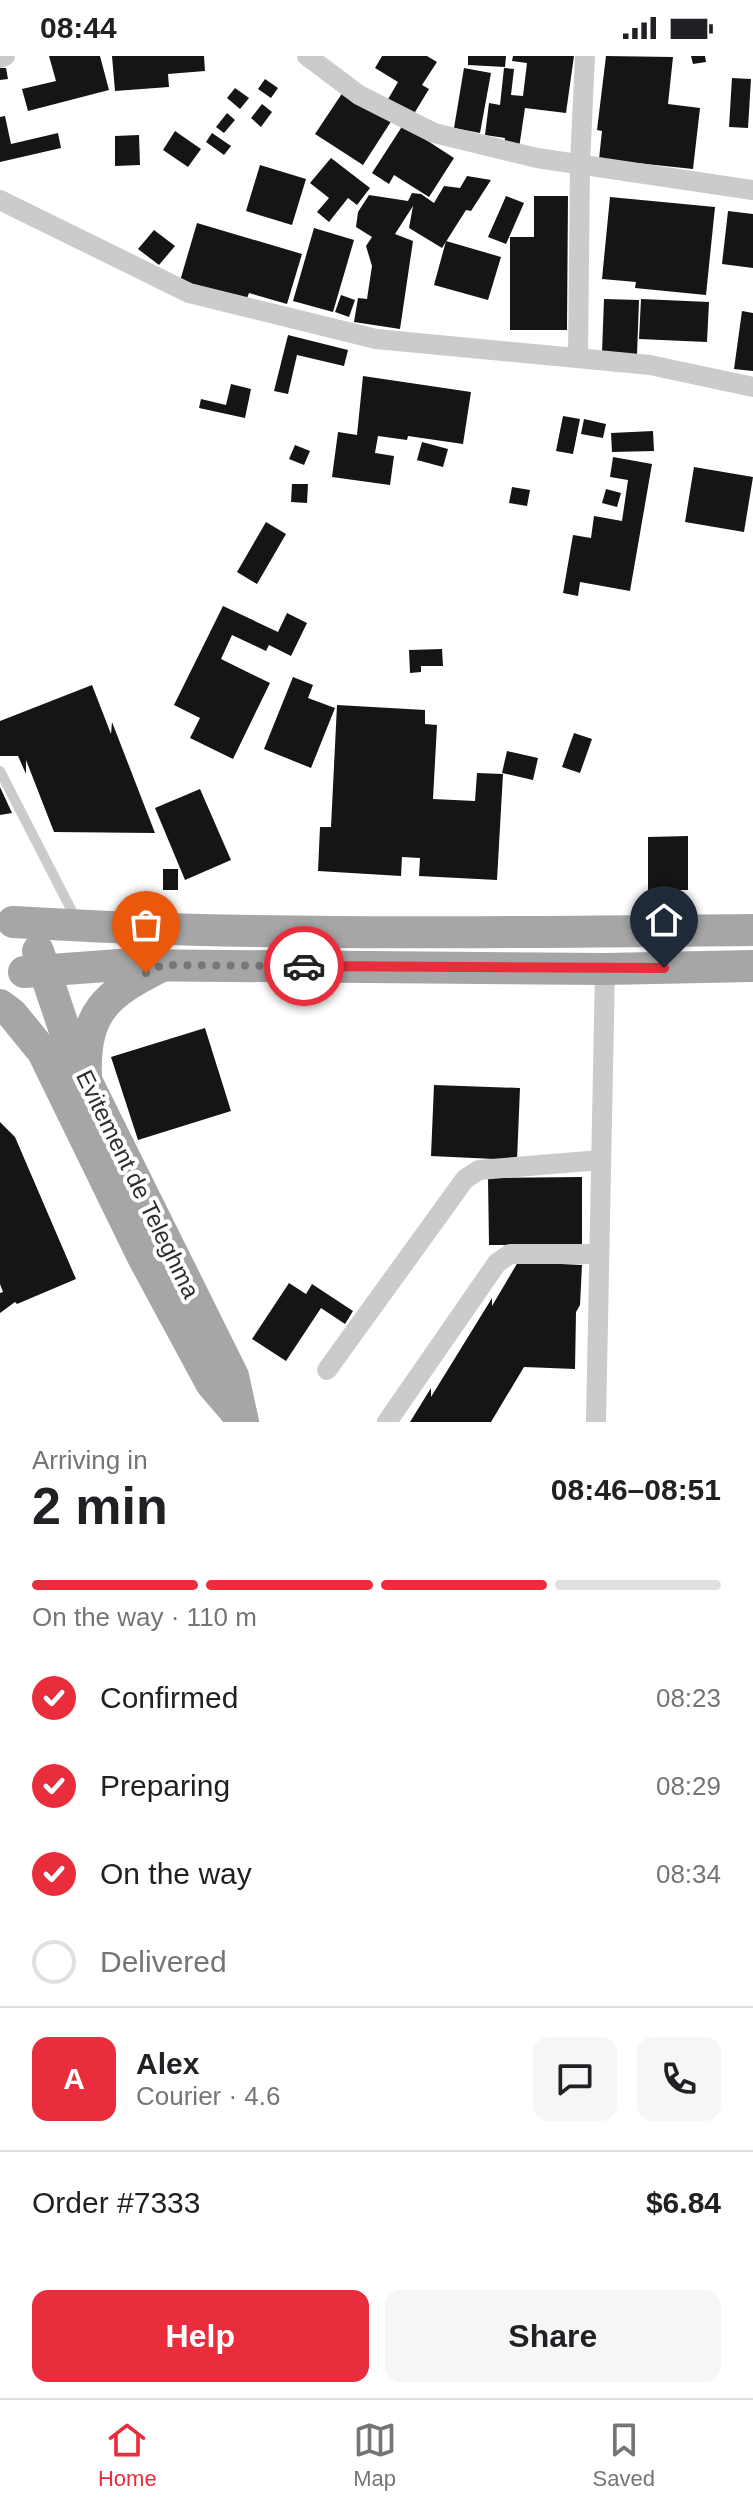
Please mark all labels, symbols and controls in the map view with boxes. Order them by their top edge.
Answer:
text: 08:44 [40,11,117,44]
pin [630,886,698,968]
pin [112,891,180,973]
icon: home [642,898,686,942]
icon: bag [124,903,168,947]
courier [264,926,344,1006]
icon: car [282,944,326,988]
street label: Evitement de Teleghma [71,1066,205,1303]
text: Arriving in [32,1445,148,1475]
text: 08:46–08:51 [551,1473,721,1506]
text: 2 min [32,1477,168,1535]
text: On the way · 110 m [32,1602,257,1632]
icon: check [32,1676,76,1720]
text: Confirmed [100,1681,238,1714]
text: 08:23 [656,1683,721,1713]
icon: check [32,1764,76,1808]
text: Preparing [100,1769,230,1802]
text: 08:29 [656,1771,721,1801]
icon: check [32,1852,76,1896]
text: On the way [100,1857,252,1890]
text: 08:34 [656,1859,721,1889]
text: Delivered [100,1945,227,1978]
button: chat [533,2037,617,2121]
button: phone [637,2037,721,2121]
text: Alex [136,2047,199,2080]
text: A [63,2062,85,2095]
text: Courier · 4.6 [136,2081,281,2111]
text: Order #7333 [32,2186,200,2219]
text: $6.84 [646,2186,721,2219]
button: Help [32,2290,369,2382]
button: Share [385,2290,721,2382]
tab: Home [98,2418,157,2492]
tab: Map [353,2418,397,2492]
tab: Saved [593,2418,655,2492]

